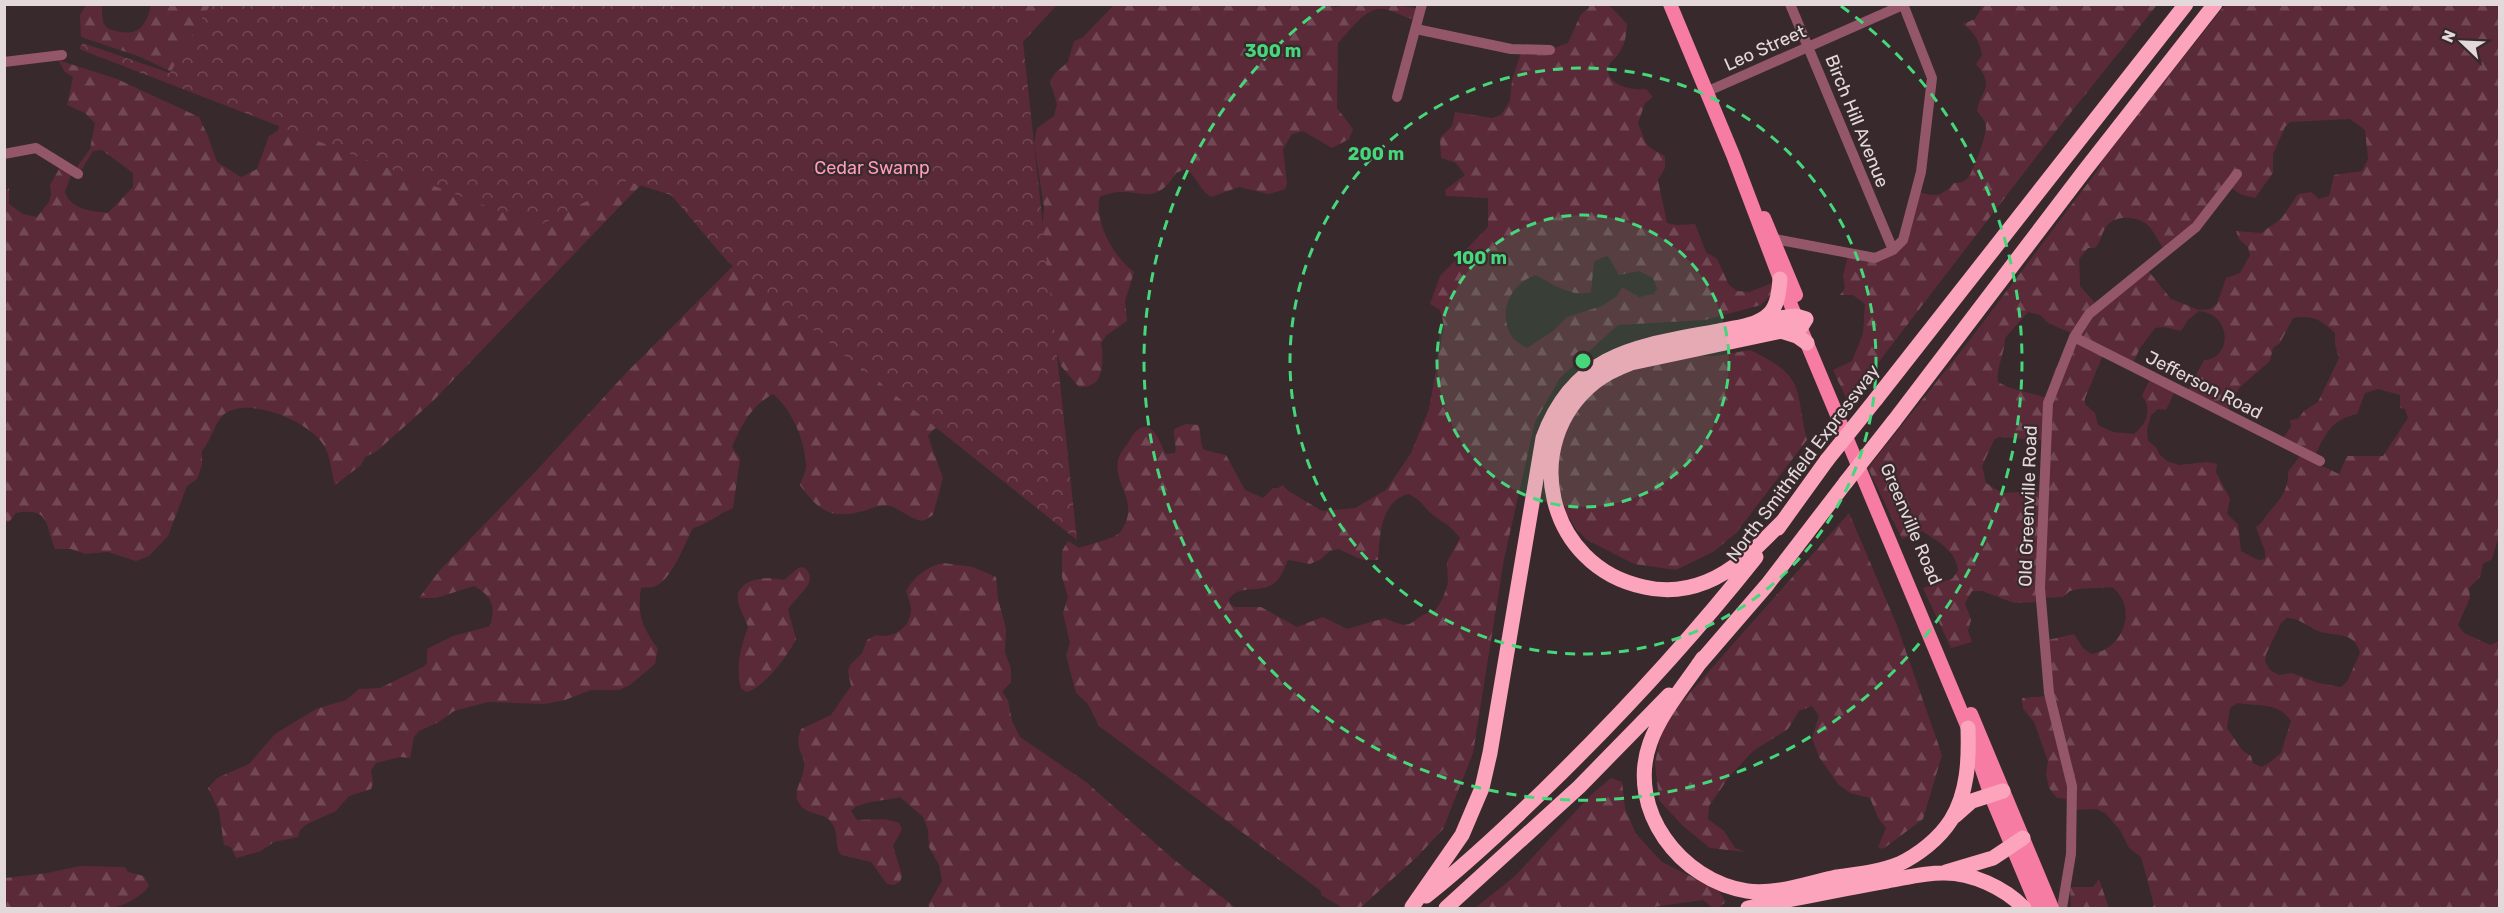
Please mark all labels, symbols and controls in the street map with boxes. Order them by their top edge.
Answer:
north arrow [2432,12,2492,72]
street label: Leo Street [1721,20,1809,76]
text: N [2438,27,2460,45]
text: 300 m [1245,40,1301,62]
street label: Birch Hill Avenue [1820,51,1894,191]
text: 200 m [1348,143,1404,165]
park label: Cedar Swamp [814,157,930,179]
text: 100 m [1453,247,1507,269]
street label: Jefferson Road [2142,346,2266,424]
centre of rings [1573,351,1593,371]
street label: North Smithfield Expressway [1722,360,1884,566]
street label: Old Greenville Road [2014,425,2042,587]
street label: Greenville Road [1875,460,1947,588]

